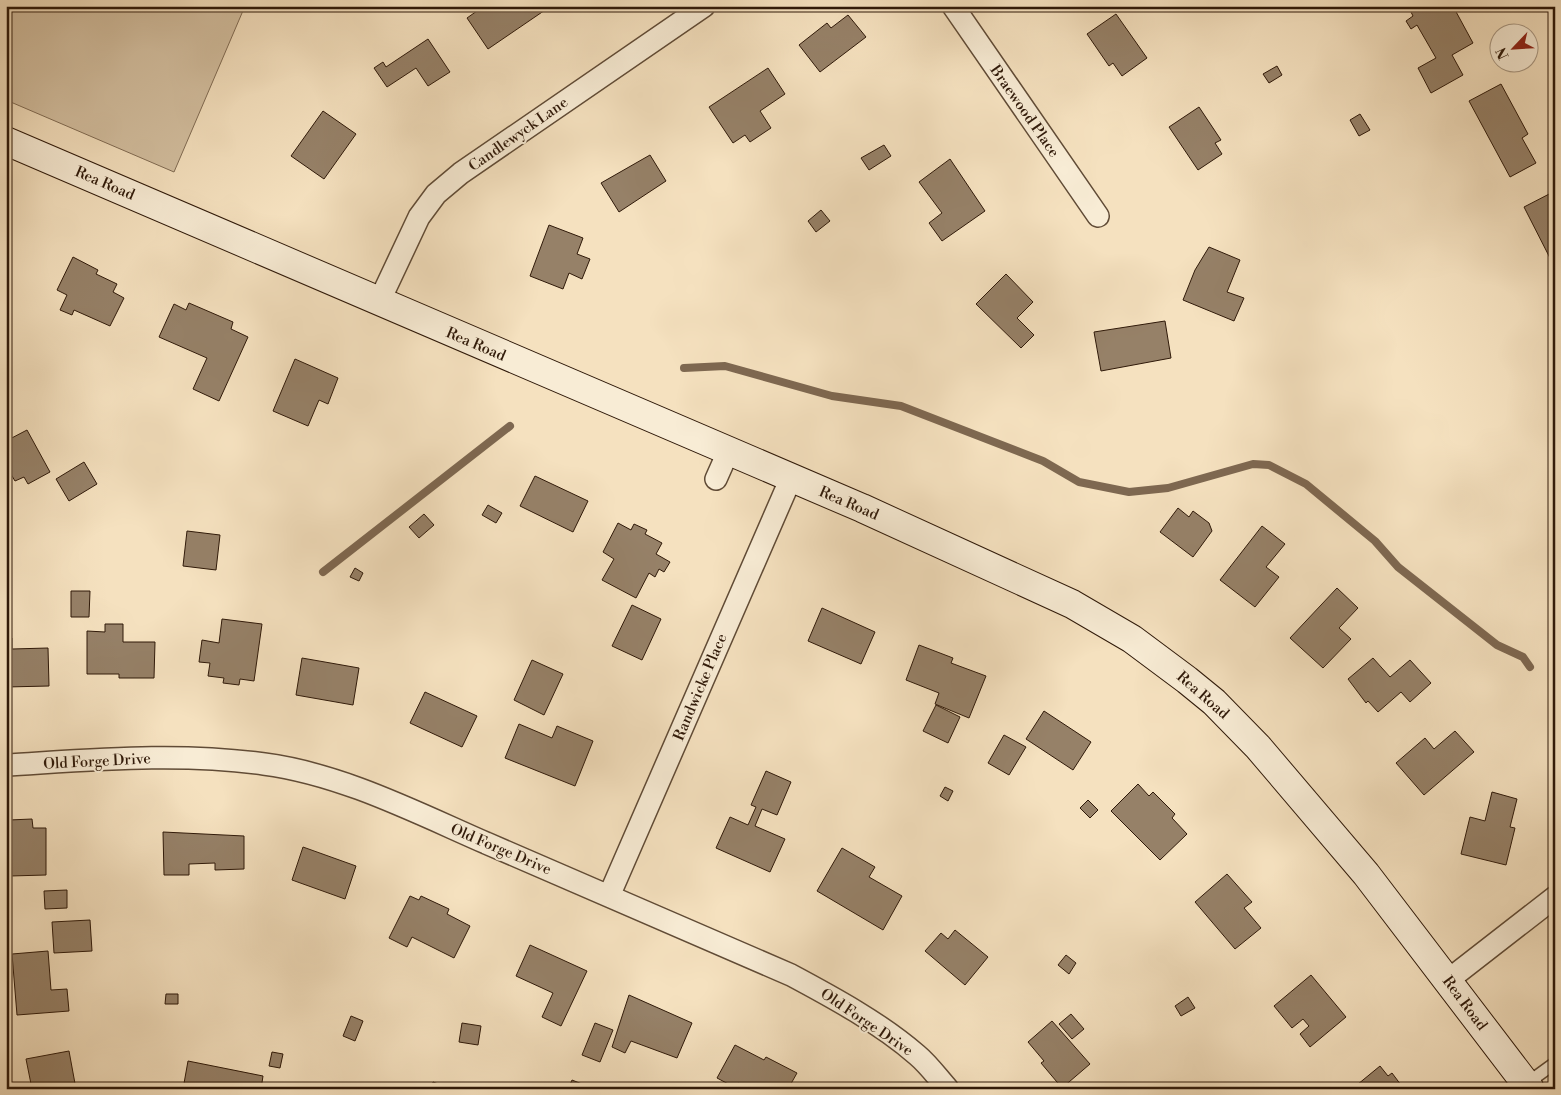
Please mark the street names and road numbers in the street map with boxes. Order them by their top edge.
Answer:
street label: Braewood Place [985,61,1063,161]
street label: Candlewyck Lane [465,93,572,176]
street label: Rea Road [72,162,138,205]
street label: Rea Road [443,323,509,366]
street label: Rea Road [816,482,882,525]
street label: Randwicke Place [669,631,732,744]
street label: Rea Road [1173,667,1233,724]
street label: Old Forge Drive [43,749,151,774]
street label: Old Forge Drive [447,820,554,879]
street label: Rea Road [1438,972,1492,1035]
street label: Old Forge Drive [817,984,917,1060]

